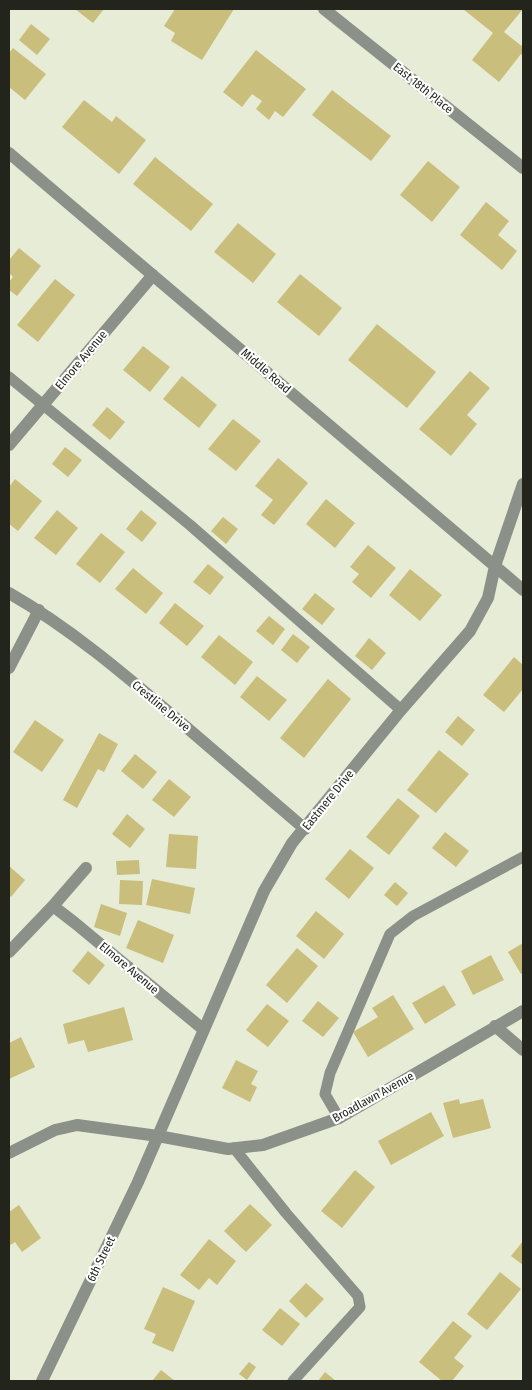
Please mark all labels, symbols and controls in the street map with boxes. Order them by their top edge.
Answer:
street label: East 18th Place [390,60,456,116]
street label: Elmore Avenue [52,328,110,392]
street label: Middle Road [238,346,294,396]
street label: Crestline Drive [129,678,193,734]
street label: Eastmere Drive [299,767,357,833]
street label: Elmore Avenue [97,939,161,997]
street label: Broadlawn Avenue [330,1069,416,1125]
street label: 6th Street [84,1234,118,1284]

